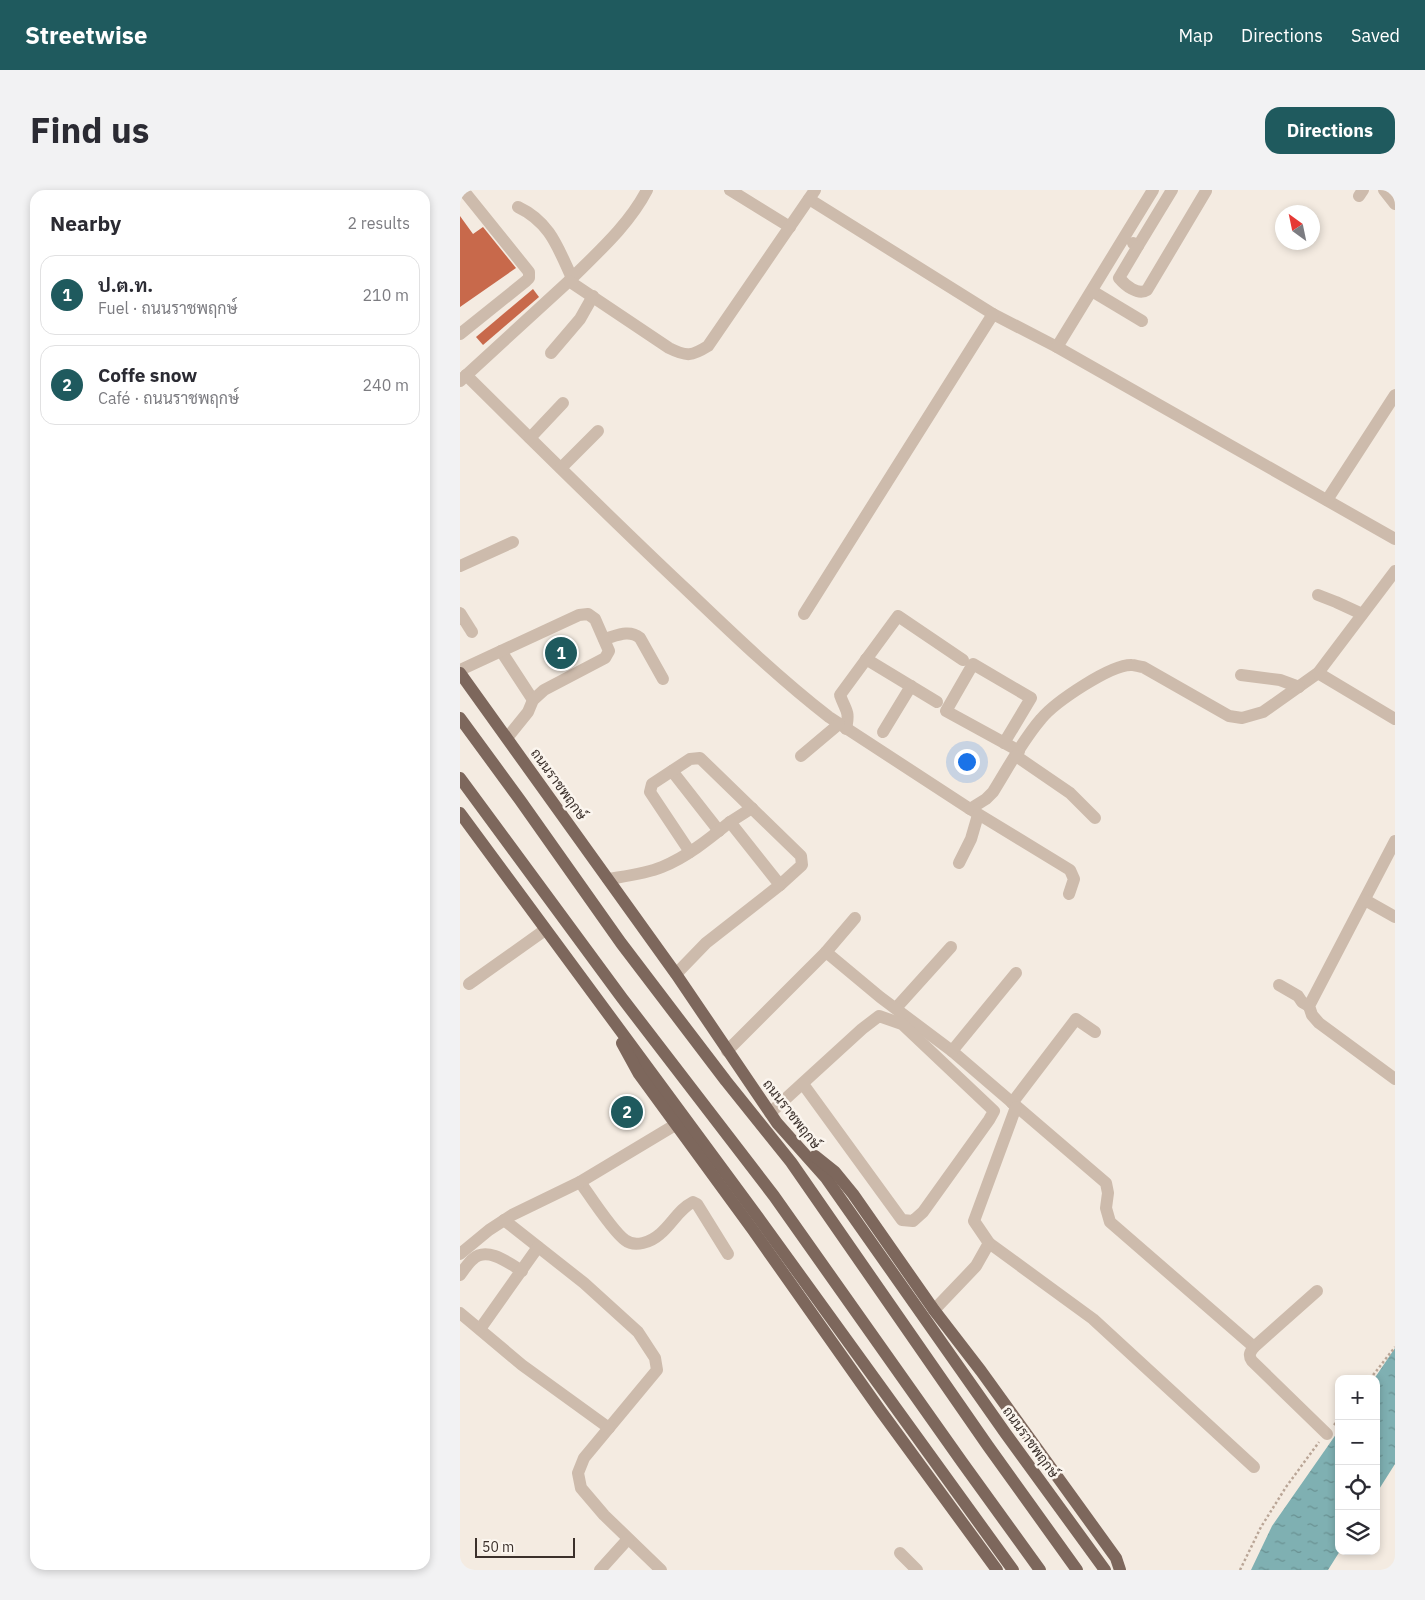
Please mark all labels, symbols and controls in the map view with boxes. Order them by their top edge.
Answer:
text: Streetwise [25,19,147,51]
text: Map [1178,24,1213,47]
text: Directions [1241,24,1323,47]
text: Saved [1351,24,1400,47]
text: Find us [30,107,149,153]
button: Directions [1265,107,1395,154]
north arrow [1275,205,1320,250]
text: Nearby [50,209,121,237]
text: 2 results [347,213,410,233]
text: ป.ต.ท. [98,273,153,297]
text: 1 [62,285,72,305]
text: 210 m [362,285,409,305]
text: Fuel · ถนนราชพฤกษ์ [98,298,237,318]
text: Coffe snow [98,363,197,387]
text: 2 [62,375,72,395]
text: 240 m [362,375,409,395]
text: Café · ถนนราชพฤกษ์ [98,388,239,408]
pin: 1 [545,634,577,672]
street label: ถนนราชพฤกษ์ [527,745,591,824]
your location [954,749,980,775]
street label: ถนนราชพฤกษ์ [759,1075,825,1153]
pin: 2 [611,1093,643,1131]
map controls [1335,1375,1380,1555]
button: + [1335,1375,1380,1420]
street label: ถนนราชพฤกษ์ [999,1403,1063,1482]
button: − [1335,1420,1380,1465]
button: locate [1335,1465,1380,1510]
button: layers [1335,1510,1380,1555]
scale bar [475,1535,575,1558]
text: 50 m [482,1538,514,1556]

